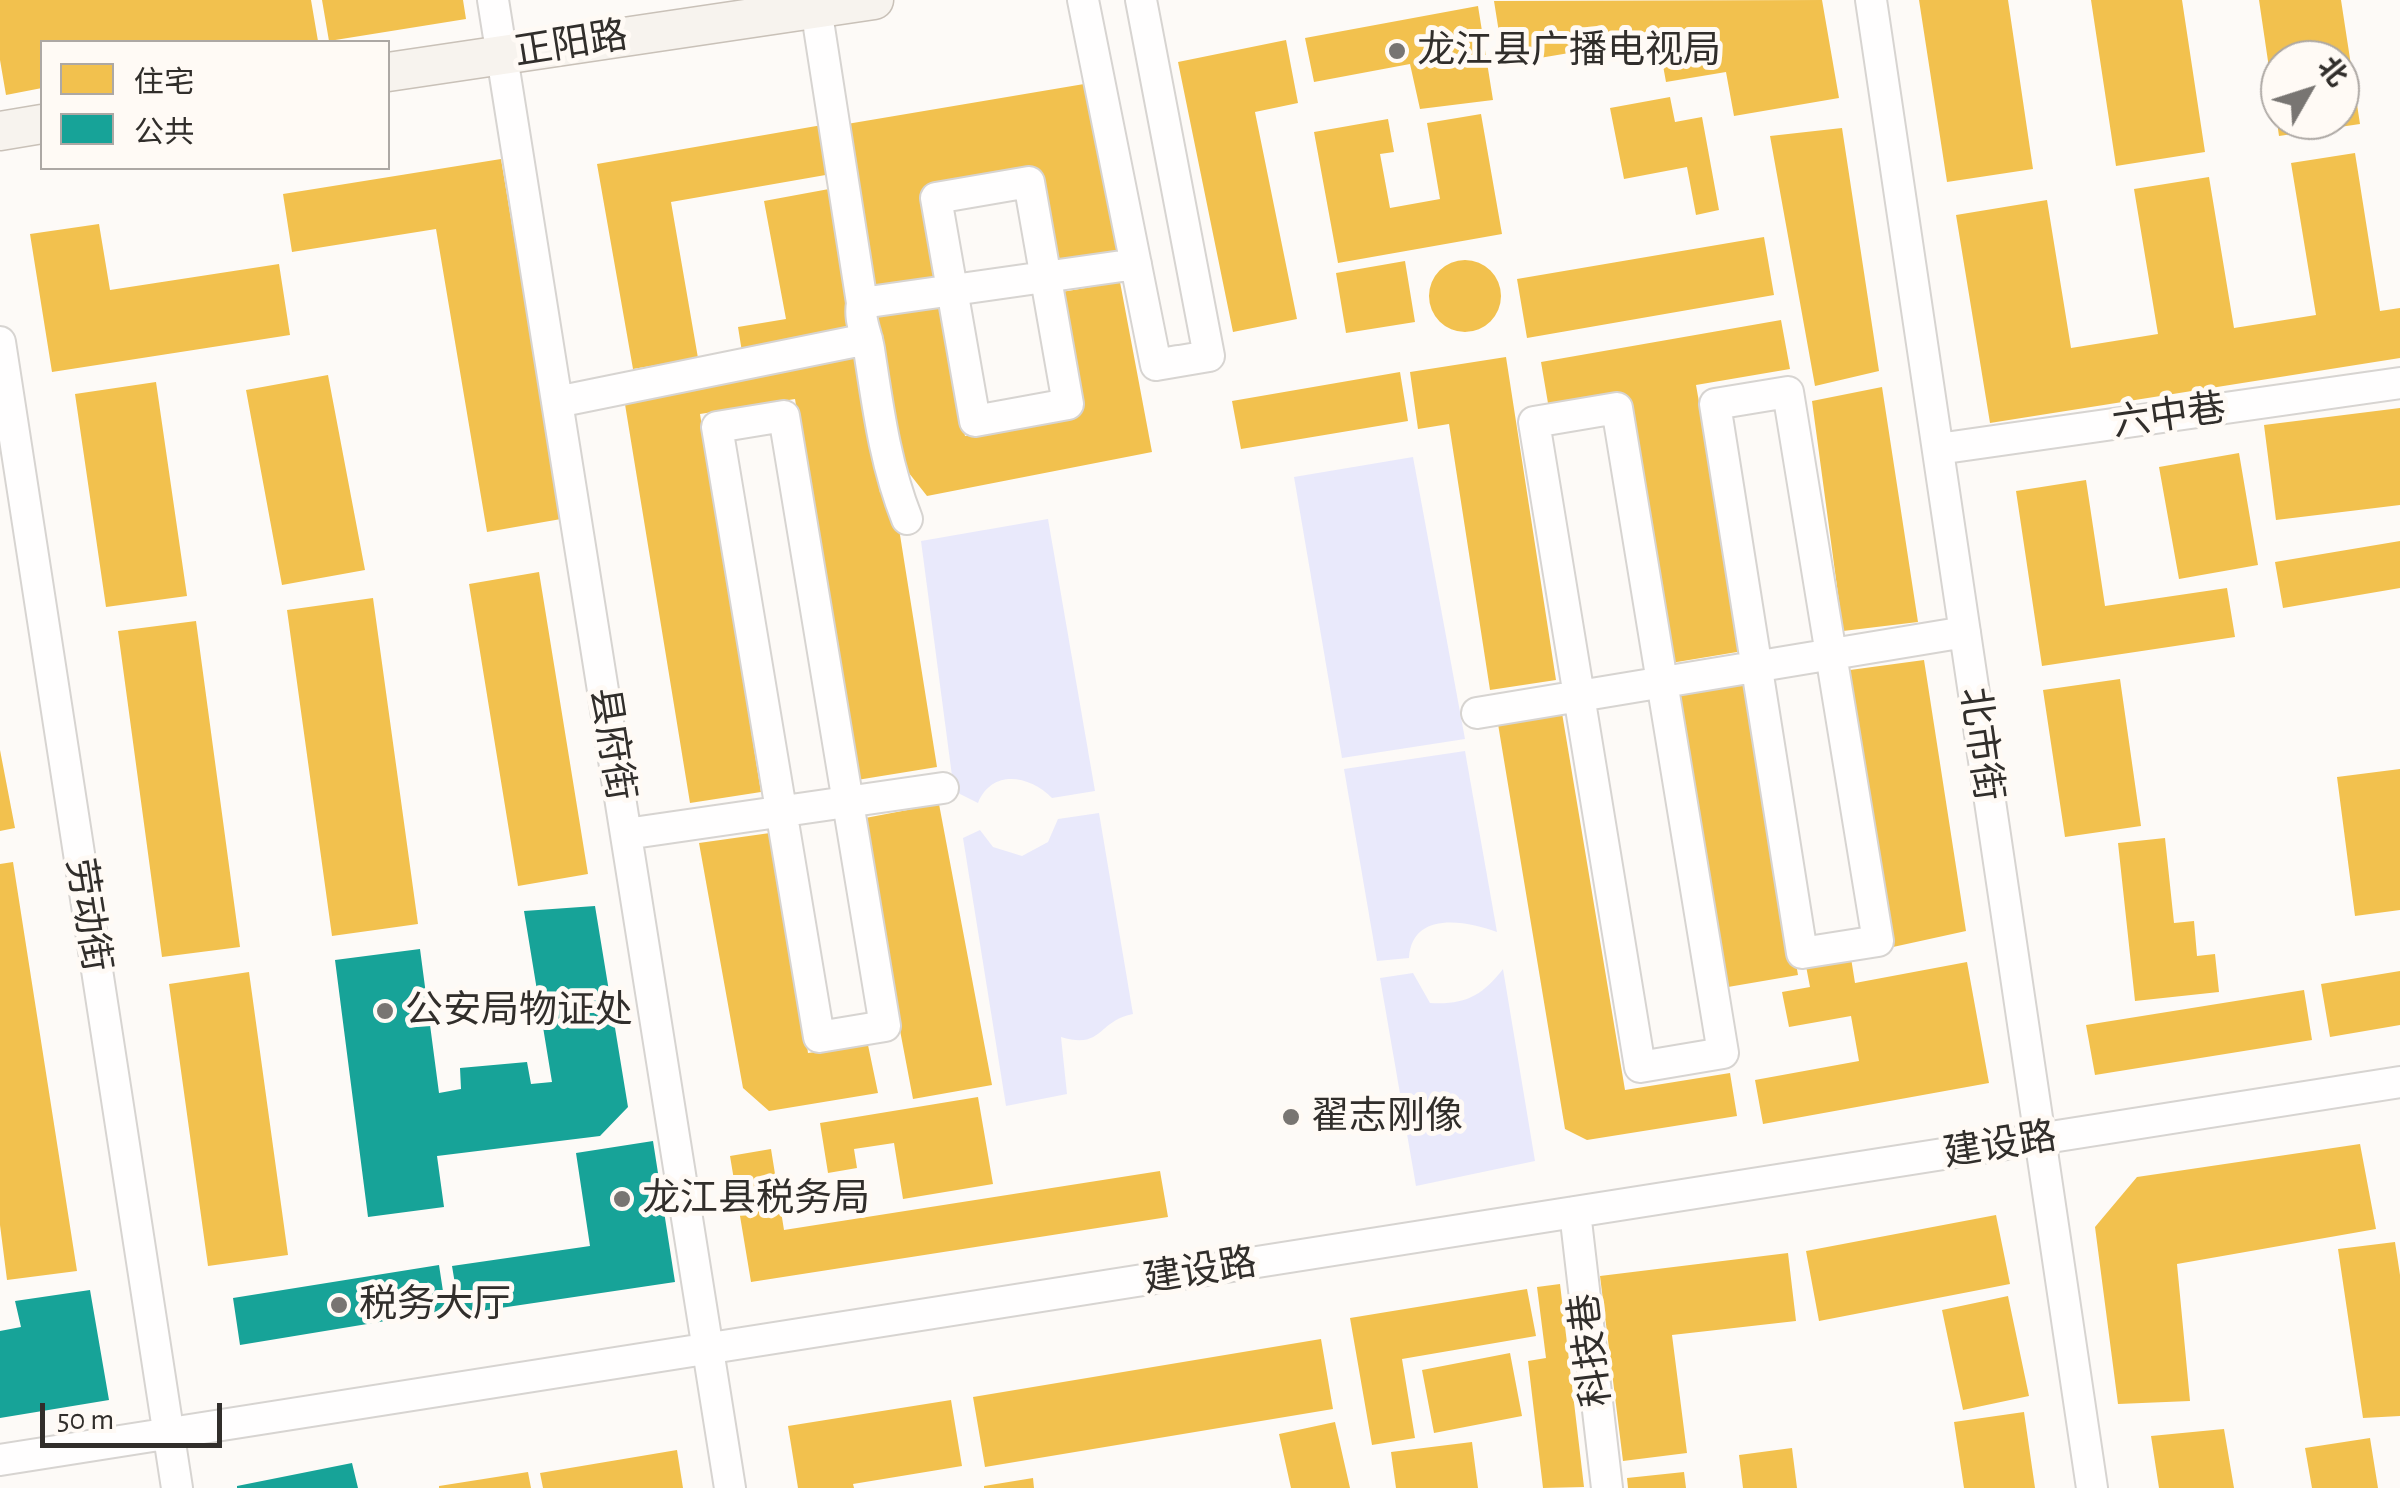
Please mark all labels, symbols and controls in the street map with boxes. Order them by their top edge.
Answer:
street label: 正阳路 [511,13,631,75]
place label: 龙江县广播电视局 [1417,28,1721,74]
legend [40,40,390,170]
marker: 龙江县广播电视局 [1386,40,1408,62]
north arrow [2260,40,2360,140]
text: 北 [2312,53,2351,92]
text: 住宅 [134,68,194,98]
text: 公共 [134,118,194,148]
street label: 六中巷 [2109,385,2229,447]
street label: 县府街 [581,684,643,804]
street label: 北市街 [1950,684,2012,804]
street label: 劳动街 [57,855,119,975]
place label: 公安局物证处 [405,988,633,1034]
marker: 公安局物证处 [374,1000,396,1022]
place label: 翟志刚像 [1311,1094,1463,1140]
marker: 翟志刚像 [1280,1106,1302,1128]
street label: 建设路 [1940,1114,2060,1176]
place label: 龙江县税务局 [642,1176,870,1222]
marker: 龙江县税务局 [611,1188,633,1210]
street label: 建设路 [1140,1240,1260,1302]
place label: 税务大厅 [359,1282,511,1328]
street label: 科技巷 [1561,1291,1621,1409]
marker: 税务大厅 [328,1294,350,1316]
scale bar [45,1383,228,1445]
text: 50 m [57,1405,114,1435]

